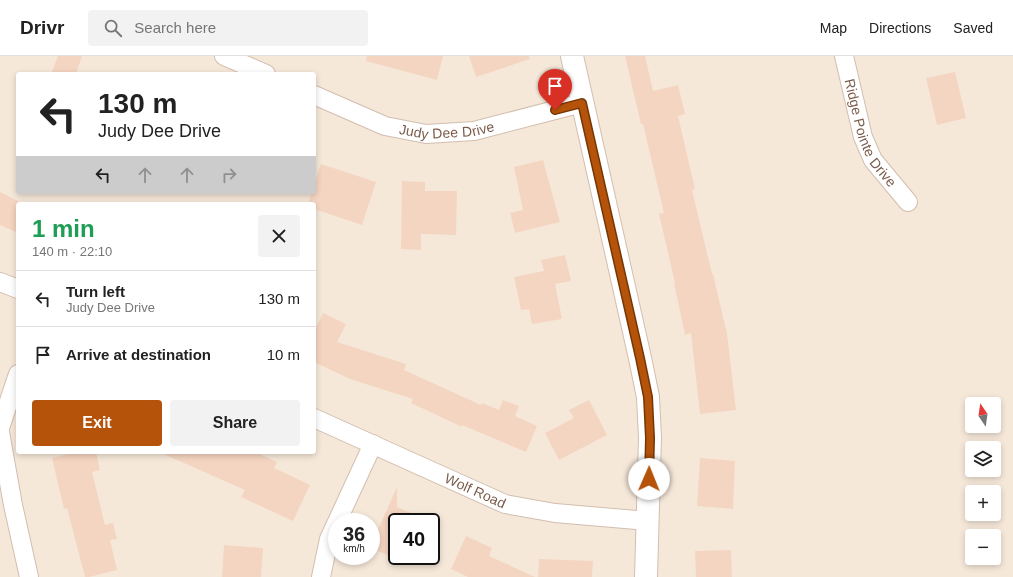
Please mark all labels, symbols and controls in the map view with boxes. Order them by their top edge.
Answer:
search box [88,10,368,46]
text: Drivr [20,17,64,38]
icon: search [102,17,124,39]
text: Search here [134,19,216,36]
text: Map [820,20,847,36]
text: Directions [869,20,931,36]
text: Saved [953,20,993,36]
pin [538,69,572,110]
icon: arrive [544,75,566,97]
street label: Ridge Pointe Drive [842,77,900,190]
icon: left [32,88,84,140]
text: 130 m [98,88,177,119]
street label: Judy Dee Drive [398,118,496,142]
text: Judy Dee Drive [98,121,221,141]
icon: left [92,164,114,186]
icon: ahead [134,164,156,186]
icon: ahead [176,164,198,186]
icon: right [218,164,240,186]
text: 1 min [32,215,95,242]
button: close [258,215,300,257]
text: 140 m · 22:10 [32,244,112,259]
text: Turn left [66,283,125,300]
icon: left [32,288,54,310]
text: 130 m [258,290,300,307]
text: Judy Dee Drive [66,300,155,315]
icon: arrive [32,344,54,366]
text: Arrive at destination [66,346,211,363]
text: 10 m [267,346,300,363]
north arrow [965,397,1001,433]
map controls [965,397,1001,565]
button: Exit [32,400,162,446]
button: Share [170,400,300,446]
button: layers [965,441,1001,477]
position arrow [628,458,670,500]
street label: Wolf Road [442,470,508,511]
button: + [965,485,1001,521]
speed limit sign: 40 [388,513,440,565]
text: 36 [343,523,365,545]
button: − [965,529,1001,565]
text: km/h [343,543,365,554]

